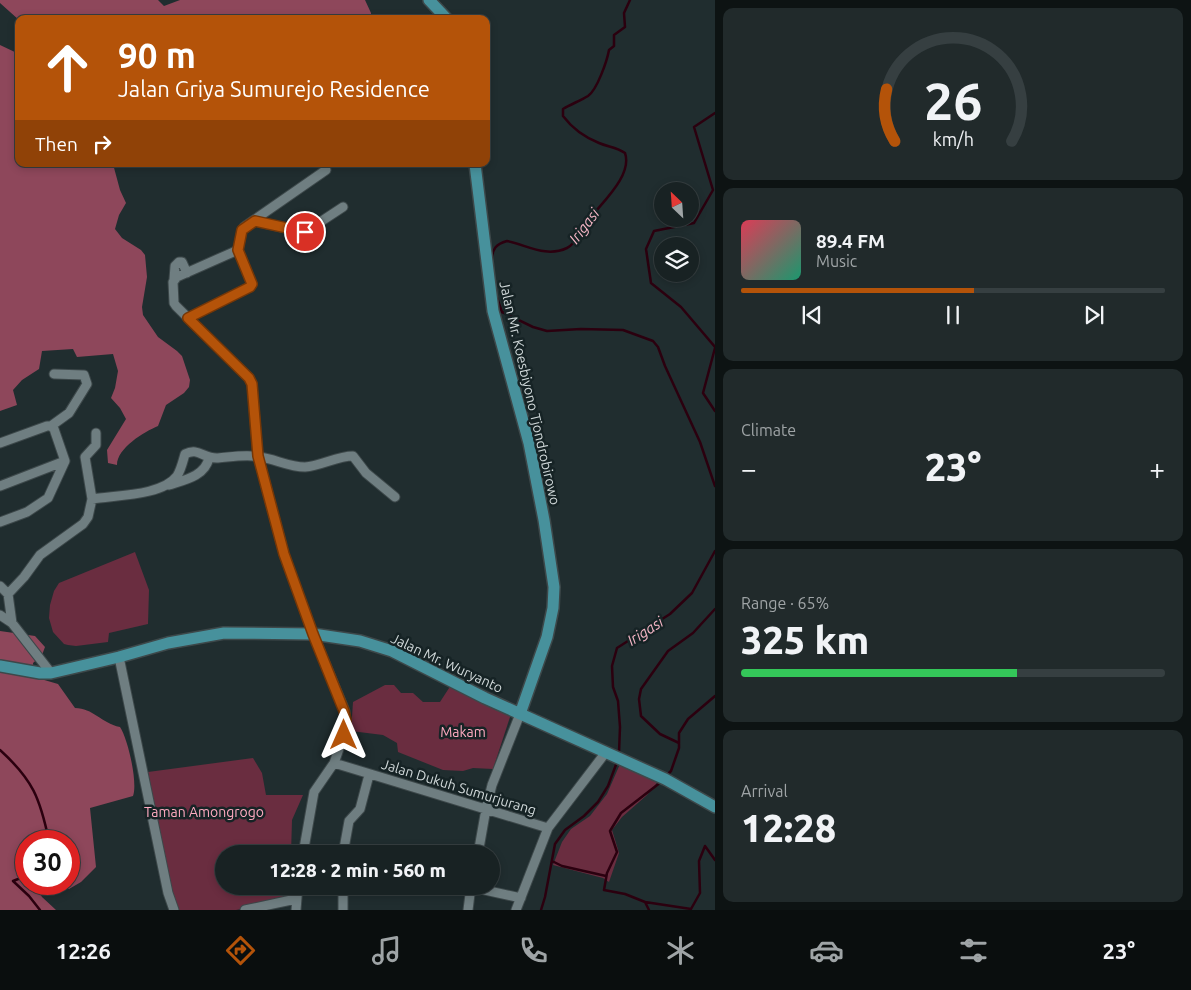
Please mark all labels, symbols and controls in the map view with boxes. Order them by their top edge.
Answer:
icon: ahead [35,35,100,100]
text: 90 m [118,35,196,75]
text: 26 [924,72,982,130]
text: Jalan Griya Sumurejo Residence [118,76,430,101]
text: km/h [932,129,974,149]
icon: right [88,130,116,158]
text: Then [35,133,78,155]
north arrow [654,182,699,228]
map controls [654,182,699,282]
water label: Irigasi [565,204,603,247]
pin [284,211,326,253]
icon: arrive [291,218,319,246]
text: 89.4 FM [816,230,885,252]
button: layers [654,237,699,282]
text: Music [816,252,857,270]
street label: Jalan Mr. Koesbiyono Tjondrobirowo [496,280,564,506]
icon: previous [798,301,826,329]
icon: pause [939,301,967,329]
icon: next [1080,301,1108,329]
text: Climate [741,421,796,439]
text: 23° [925,446,981,488]
text: − [741,453,757,484]
text: + [1149,453,1165,484]
text: Range · 65% [741,594,829,612]
water label: Irigasi [624,612,667,649]
text: 325 km [741,619,869,661]
street label: Jalan Mr. Wuryanto [388,630,506,696]
position arrow [317,708,369,760]
park label: Makam [440,724,486,740]
street label: Jalan Dukuh Sumurjurang [380,756,538,818]
text: Arrival [741,782,788,800]
park label: Taman Amongrogo [144,804,264,820]
text: 12:28 [741,807,836,849]
speed limit sign: 30 [15,830,80,895]
text: 12:28 · 2 min · 560 m [269,859,446,881]
icon: directions [223,933,258,968]
icon: music [369,933,404,968]
icon: phone [516,933,551,968]
icon: climate [663,933,698,968]
icon: car [809,933,844,968]
icon: filters [956,933,991,968]
text: 12:26 [56,938,111,963]
text: 23° [1102,938,1135,963]

